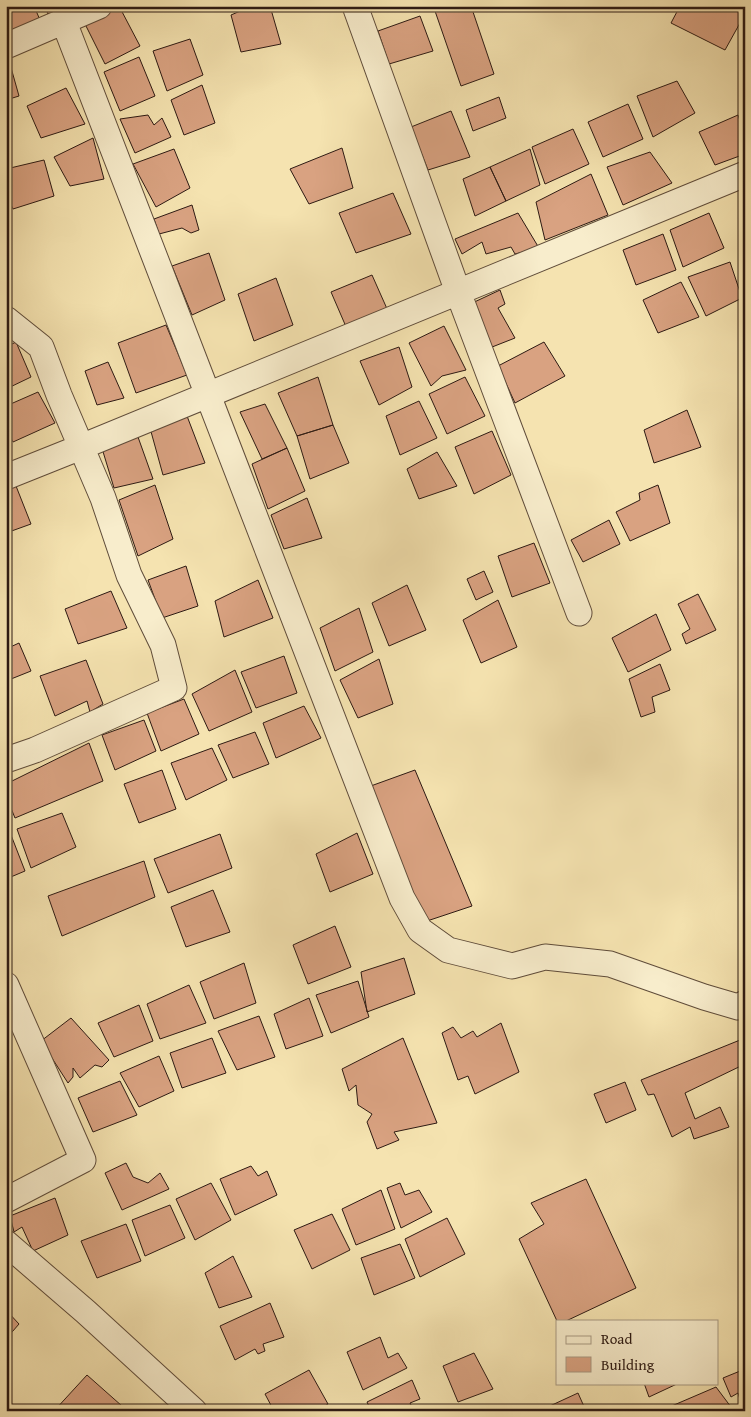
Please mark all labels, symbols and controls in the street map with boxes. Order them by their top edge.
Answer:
legend [556,1320,718,1384]
text: Road [601,1328,632,1349]
text: Building [601,1354,655,1375]

